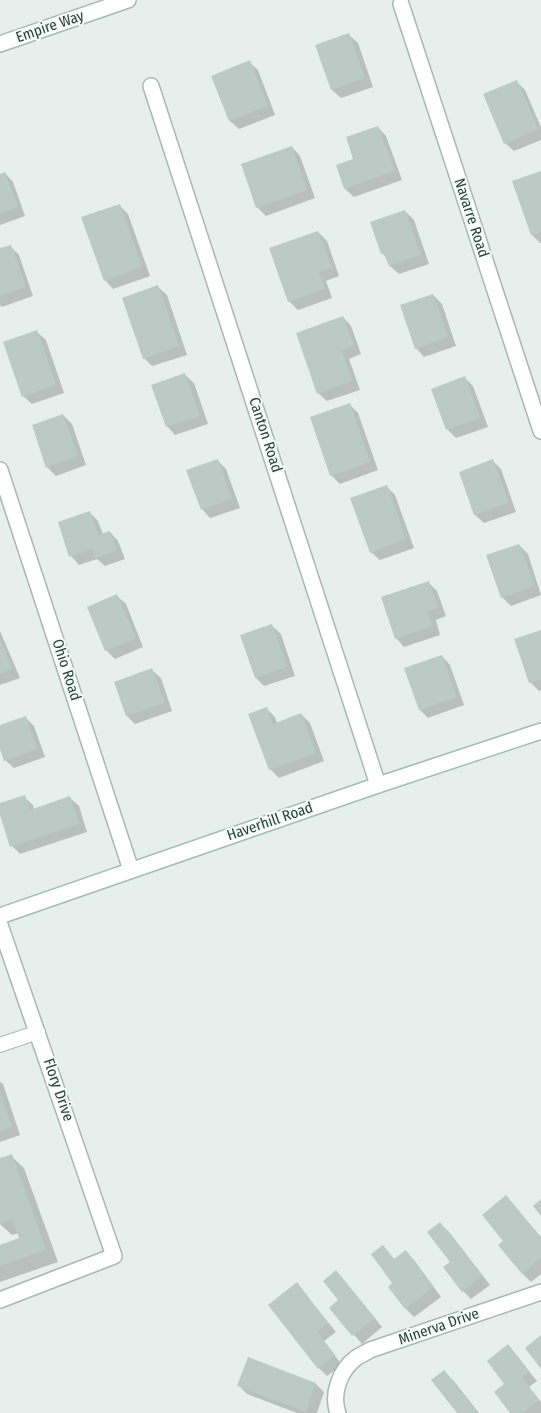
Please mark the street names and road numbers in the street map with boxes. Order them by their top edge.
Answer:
street label: Empire Way [14,7,86,47]
street label: Navarre Road [450,176,492,260]
street label: Canton Road [244,395,286,475]
street label: Ohio Road [48,637,84,703]
street label: Haverhill Road [225,799,315,845]
street label: Flory Drive [39,1056,77,1124]
street label: Minerva Drive [396,1305,482,1349]

